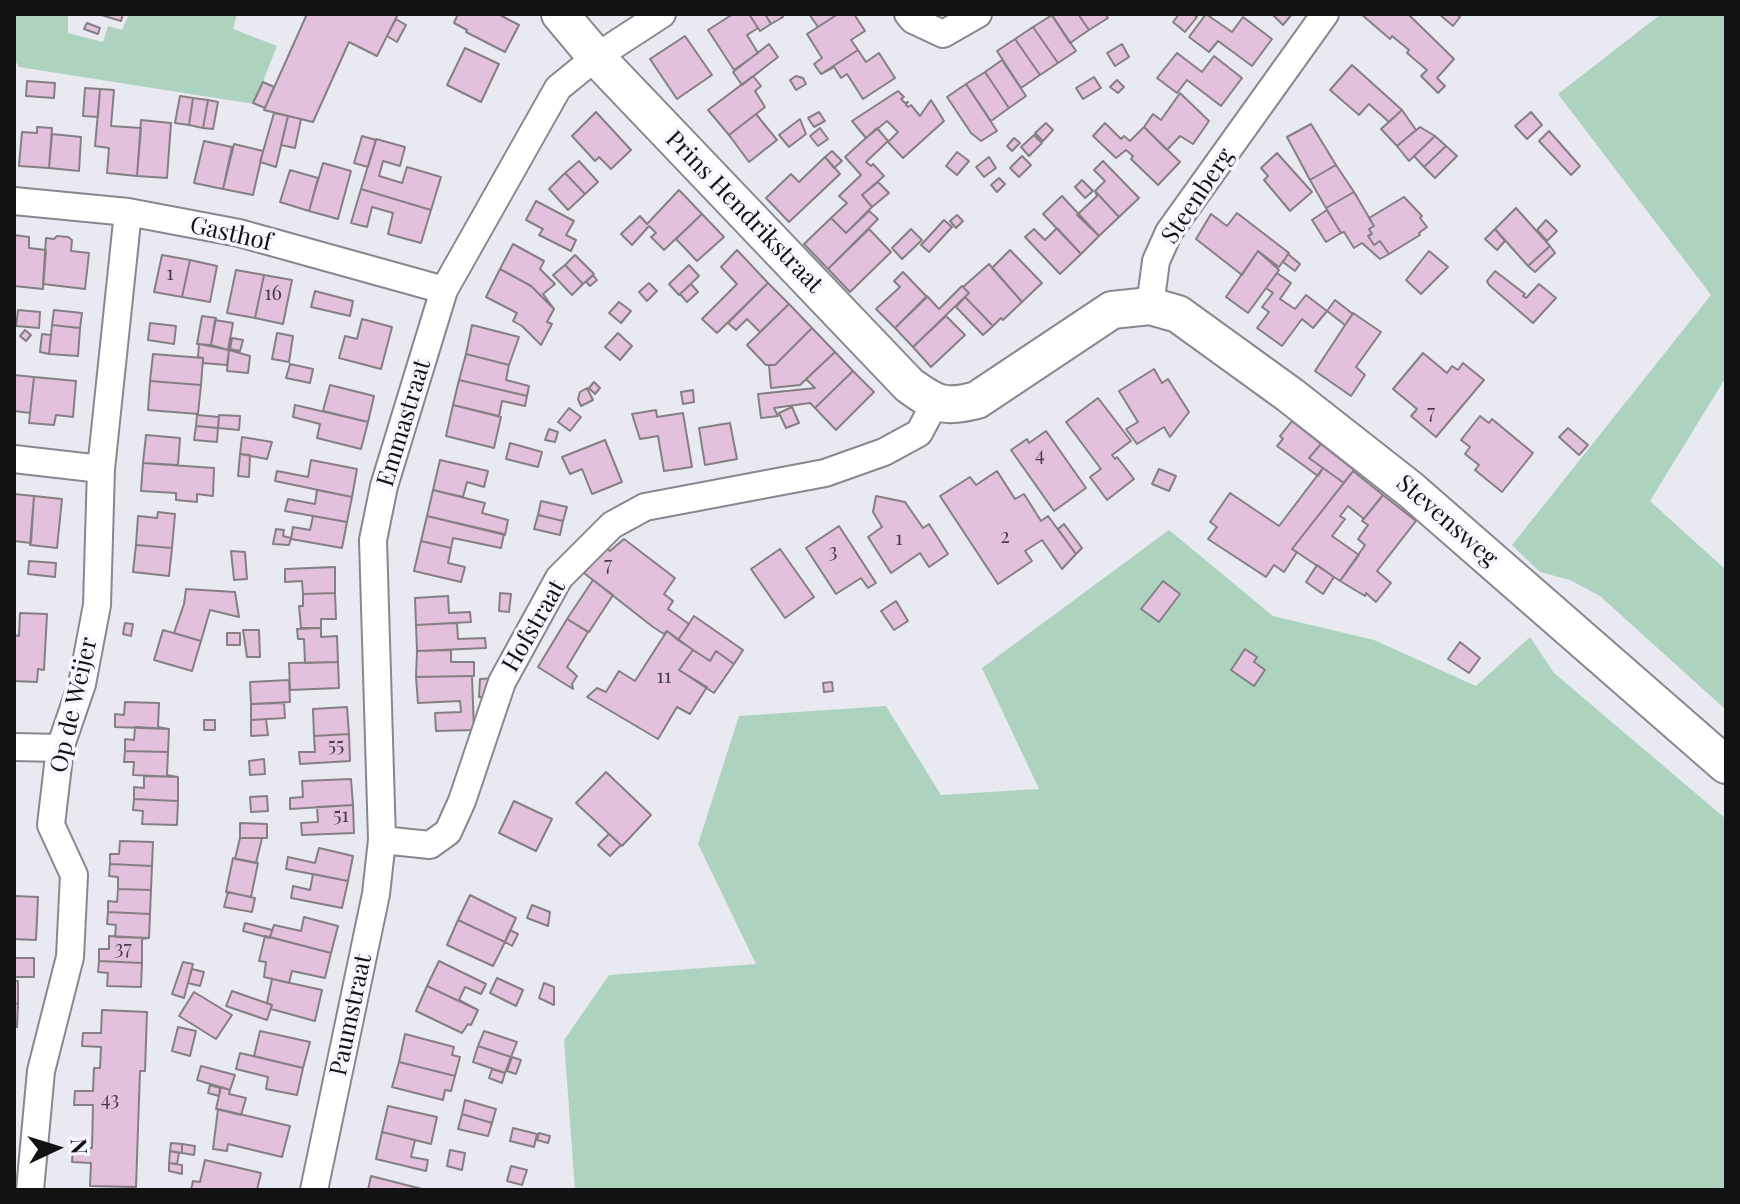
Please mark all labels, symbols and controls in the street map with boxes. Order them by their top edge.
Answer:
street label: Prins Hendrikstraat [659,125,829,299]
street label: Steenberg [1156,143,1240,249]
street label: Gasthof [187,211,275,257]
house number: 1 [166,262,174,286]
house number: 16 [264,282,282,306]
street label: Emmastraat [371,356,437,490]
house number: 7 [1427,401,1435,425]
house number: 4 [1035,443,1045,467]
street label: Stevensweg [1390,469,1504,573]
house number: 2 [1000,525,1010,549]
house number: 1 [895,527,903,551]
house number: 3 [828,540,838,564]
house number: 7 [604,553,612,577]
street label: Hofstraat [496,575,572,677]
street label: Op de Weijer [44,634,104,776]
house number: 11 [657,665,671,689]
house number: 55 [328,734,344,758]
house number: 51 [333,804,349,828]
house number: 37 [114,937,132,961]
street label: Paumstraat [324,952,378,1078]
house number: 43 [101,1088,119,1112]
north arrow [16,1108,96,1188]
text: N [64,1137,95,1155]

